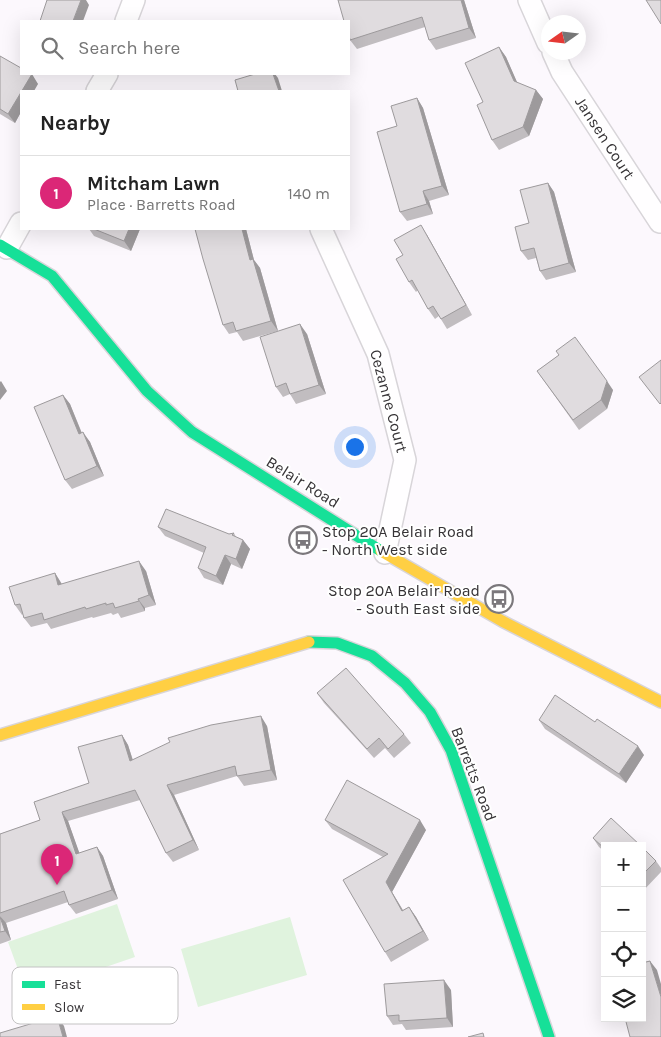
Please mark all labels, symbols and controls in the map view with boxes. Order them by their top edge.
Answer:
north arrow [541,15,586,60]
search box [20,20,350,75]
icon: search [38,34,66,62]
text: Search here [78,37,180,59]
street label: Jansen Court [571,93,639,183]
text: Nearby [40,111,110,135]
text: Mitcham Lawn [87,173,220,195]
text: 1 [53,184,59,203]
text: 140 m [288,184,330,203]
text: Place · Barretts Road [87,195,236,214]
street label: Cezanne Court [366,347,412,455]
your location [342,434,368,460]
street label: Belair Road [263,452,343,512]
place label: Stop 20A Belair Road - North West side [322,522,474,559]
bus stop icon: Stop 20A Belair Road - North West side [288,525,318,555]
place label: Stop 20A Belair Road - South East side [328,581,480,618]
bus stop icon: Stop 20A Belair Road - South East side [484,584,514,614]
street label: Barretts Road [447,724,501,824]
map controls [601,842,646,1022]
button: + [601,842,646,887]
pin: 1 [41,844,73,885]
button: − [601,887,646,932]
button: locate [601,932,646,977]
legend [12,967,178,1024]
text: Fast [54,976,81,993]
button: layers [601,977,646,1022]
text: Slow [54,999,84,1016]

